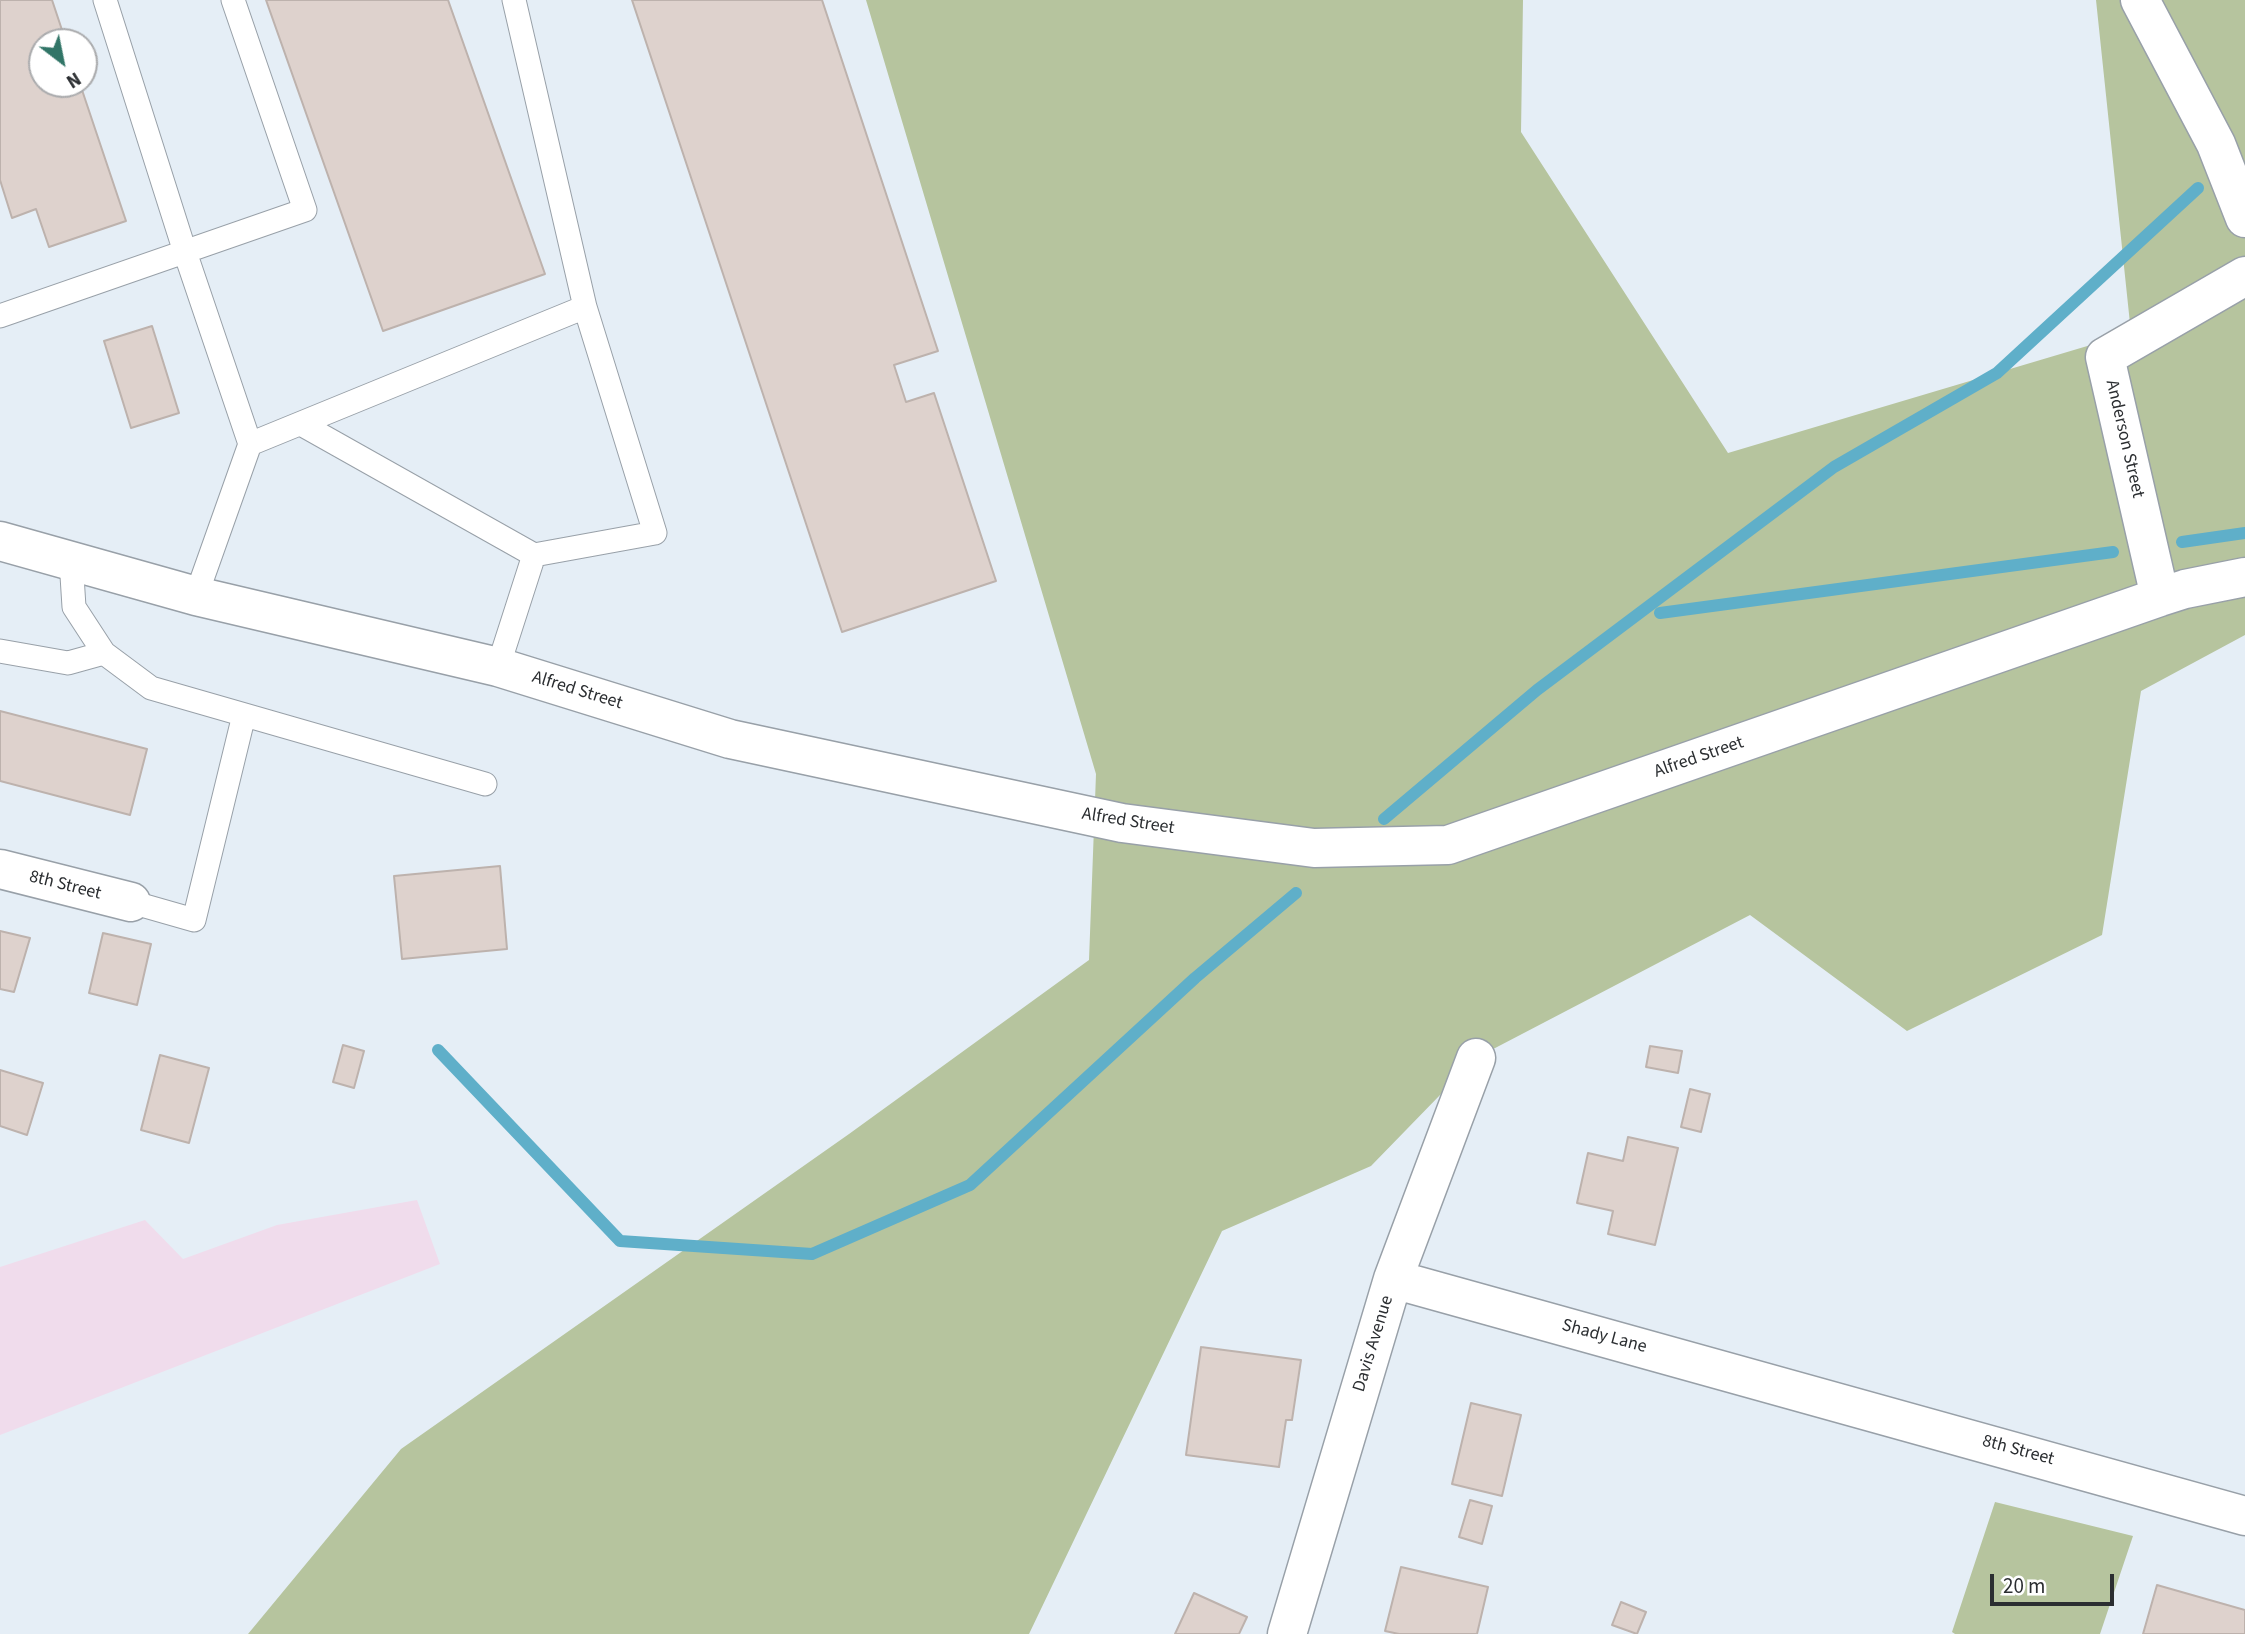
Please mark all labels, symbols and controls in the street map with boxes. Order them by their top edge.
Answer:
north arrow [28,28,98,98]
text: N [61,65,86,94]
street label: Anderson Street [2100,378,2148,500]
street label: Alfred Street [529,667,625,715]
street label: Alfred Street [1651,733,1747,783]
street label: Alfred Street [1080,804,1176,840]
street label: 8th Street [27,867,103,905]
street label: Davis Avenue [1349,1293,1399,1395]
street label: Shady Lane [1559,1315,1649,1359]
street label: 8th Street [1980,1431,2056,1471]
scale bar [1993,1560,2117,1604]
text: 20 m [2003,1571,2045,1601]

